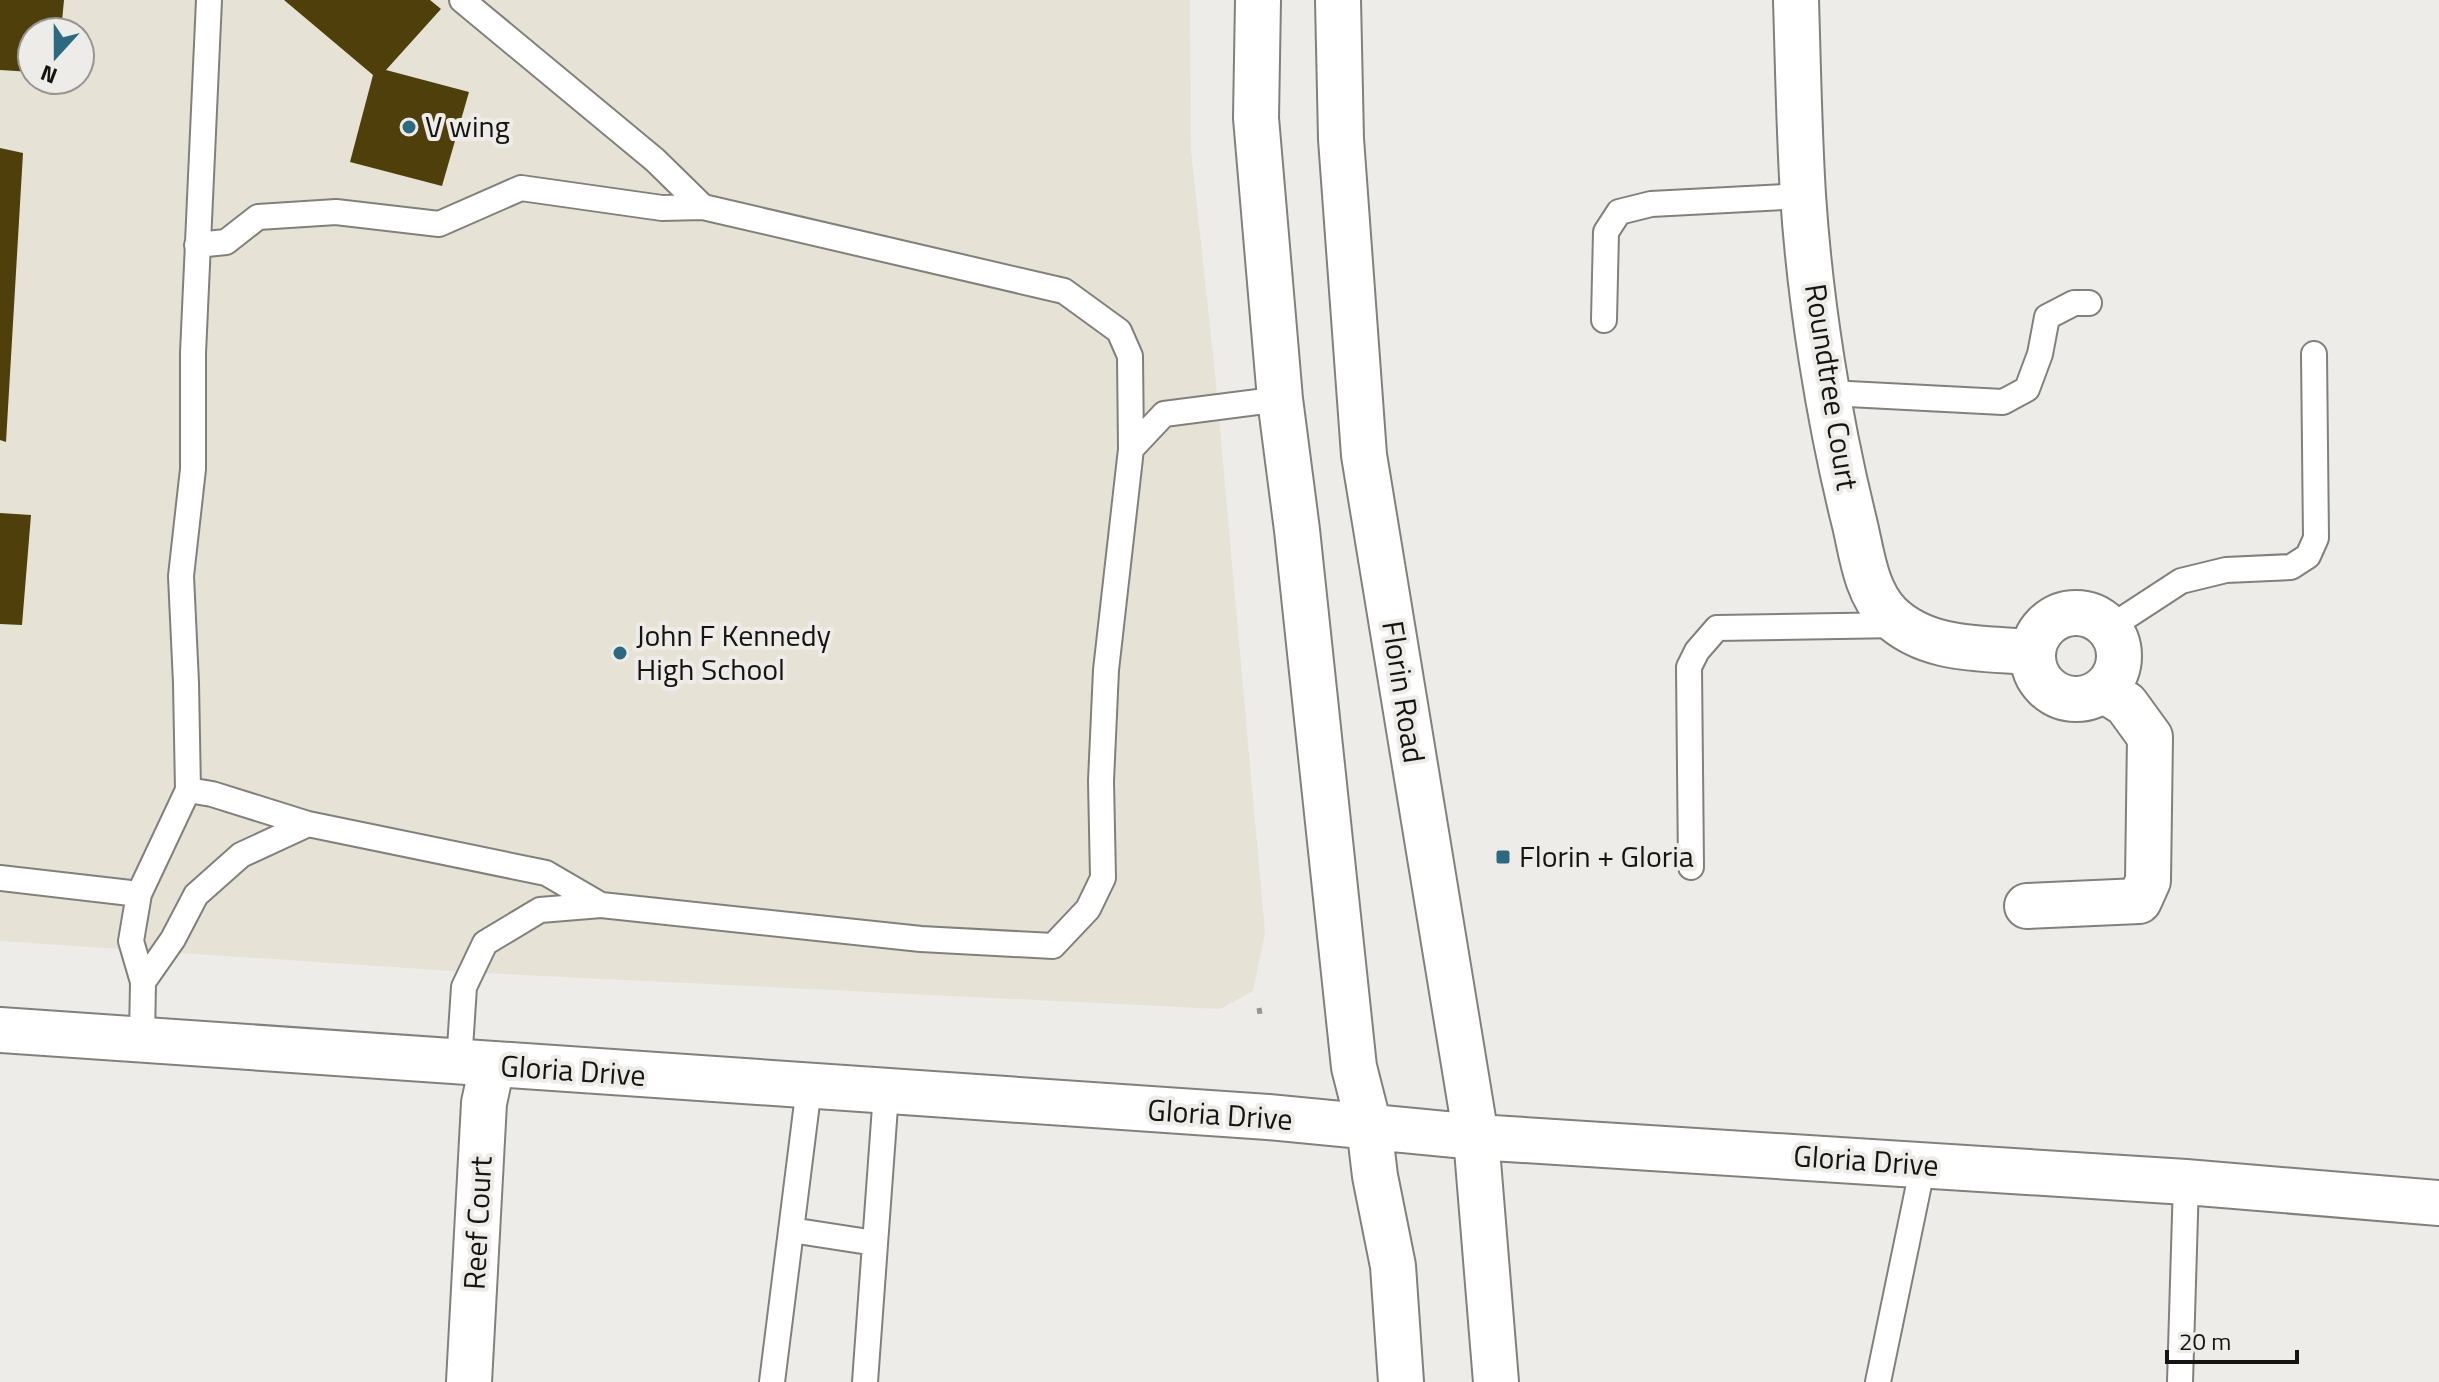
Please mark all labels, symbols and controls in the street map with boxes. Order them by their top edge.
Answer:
north arrow [16,16,96,96]
text: N [36,56,62,93]
place label: V wing [425,103,510,149]
marker: V wing [400,118,418,136]
street label: Roundtree Court [1793,280,1871,494]
place label: John F Kennedy High School [636,612,831,692]
street label: Florin Road [1370,618,1438,766]
marker: John F Kennedy High School [611,644,629,662]
place label: Florin + Gloria [1519,833,1694,879]
marker: Florin + Gloria [1494,848,1512,866]
street label: Gloria Drive [499,1042,647,1098]
street label: Gloria Drive [1146,1086,1294,1142]
street label: Gloria Drive [1792,1132,1940,1188]
street label: Reef Court [451,1155,503,1291]
scale bar [2167,1314,2297,1364]
text: 20 m [2179,1323,2231,1359]

